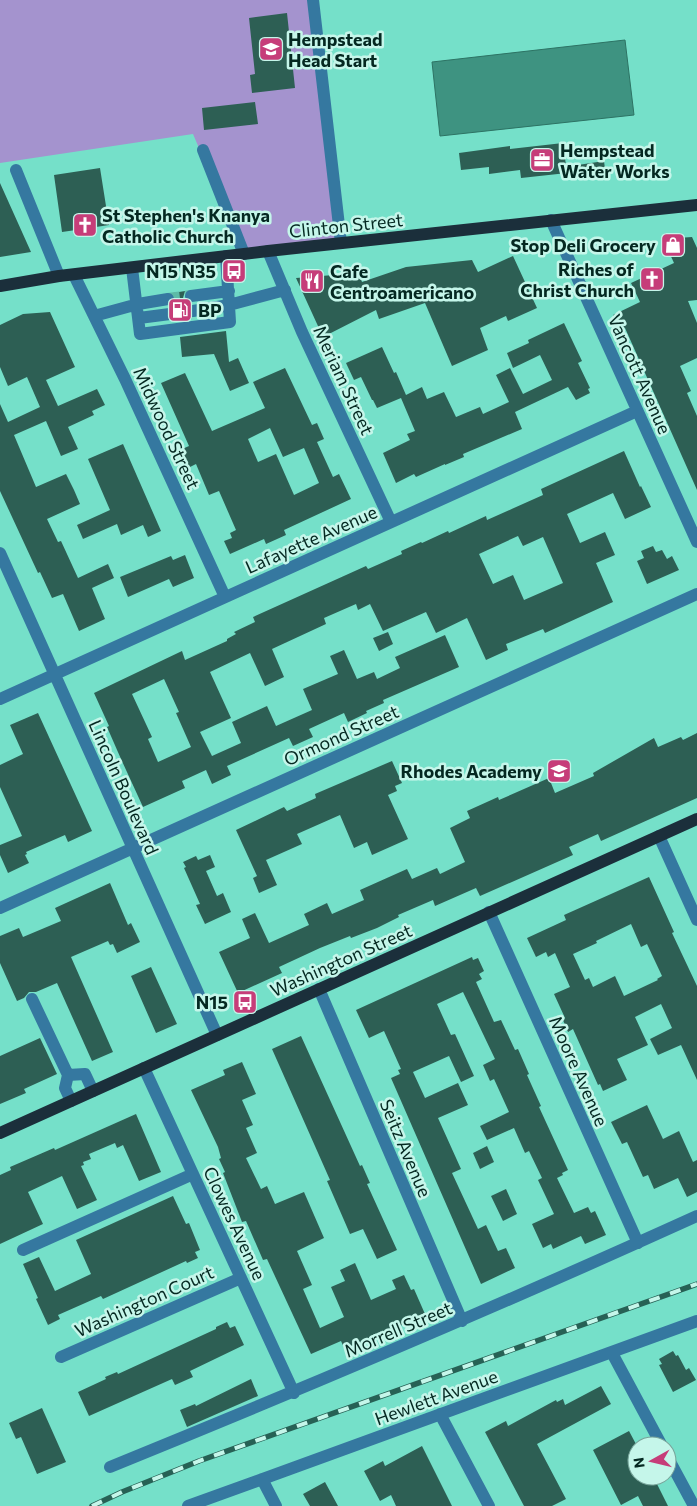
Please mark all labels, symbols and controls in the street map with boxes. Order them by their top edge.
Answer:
place label: Hempstead Head Start [288,28,382,71]
school or university icon: Hempstead Head Start [258,36,284,62]
place label: Hempstead Water Works [560,139,670,182]
office icon: Hempstead Water Works [529,147,555,173]
place label: St Stephen's Knanya Catholic Church [102,204,270,247]
street label: Clinton Street [288,208,404,242]
church icon: St Stephen's Knanya Catholic Church [72,212,98,238]
shop icon: Stop Deli Grocery [660,232,686,258]
place label: Stop Deli Grocery [510,234,656,256]
bus stop icon: N15 N35 [221,258,247,284]
place label: Riches of Christ Church [520,258,635,301]
place label: N15 N35 [146,260,216,282]
place label: Cafe Centroamericano [330,260,474,303]
church icon: Riches of Christ Church [639,266,665,292]
restaurant icon: Cafe Centroamericano [299,268,325,294]
fuel station icon: BP [167,297,193,323]
place label: BP [198,299,222,321]
street label: Vancott Avenue [604,311,676,437]
street label: Meriam Street [309,322,379,438]
street label: Midwood Street [129,363,205,493]
street label: Lafayette Avenue [242,500,380,578]
street label: Ormond Street [280,700,402,770]
street label: Lincoln Boulevard [84,716,164,858]
school or university icon: Rhodes Academy [546,758,572,784]
place label: Rhodes Academy [401,760,542,782]
street label: Washington Street [267,919,415,1001]
bus stop icon: N15 [232,989,258,1015]
place label: N15 [196,991,228,1013]
street label: Moore Avenue [545,1012,613,1130]
street label: Seitz Avenue [375,1096,437,1200]
street label: Clowes Avenue [199,1163,271,1283]
street label: Washington Court [71,1261,217,1341]
street label: Morrell Street [341,1296,455,1362]
street label: Hewlett Avenue [371,1365,501,1429]
north arrow [627,1436,677,1486]
text: N [629,1456,648,1469]

